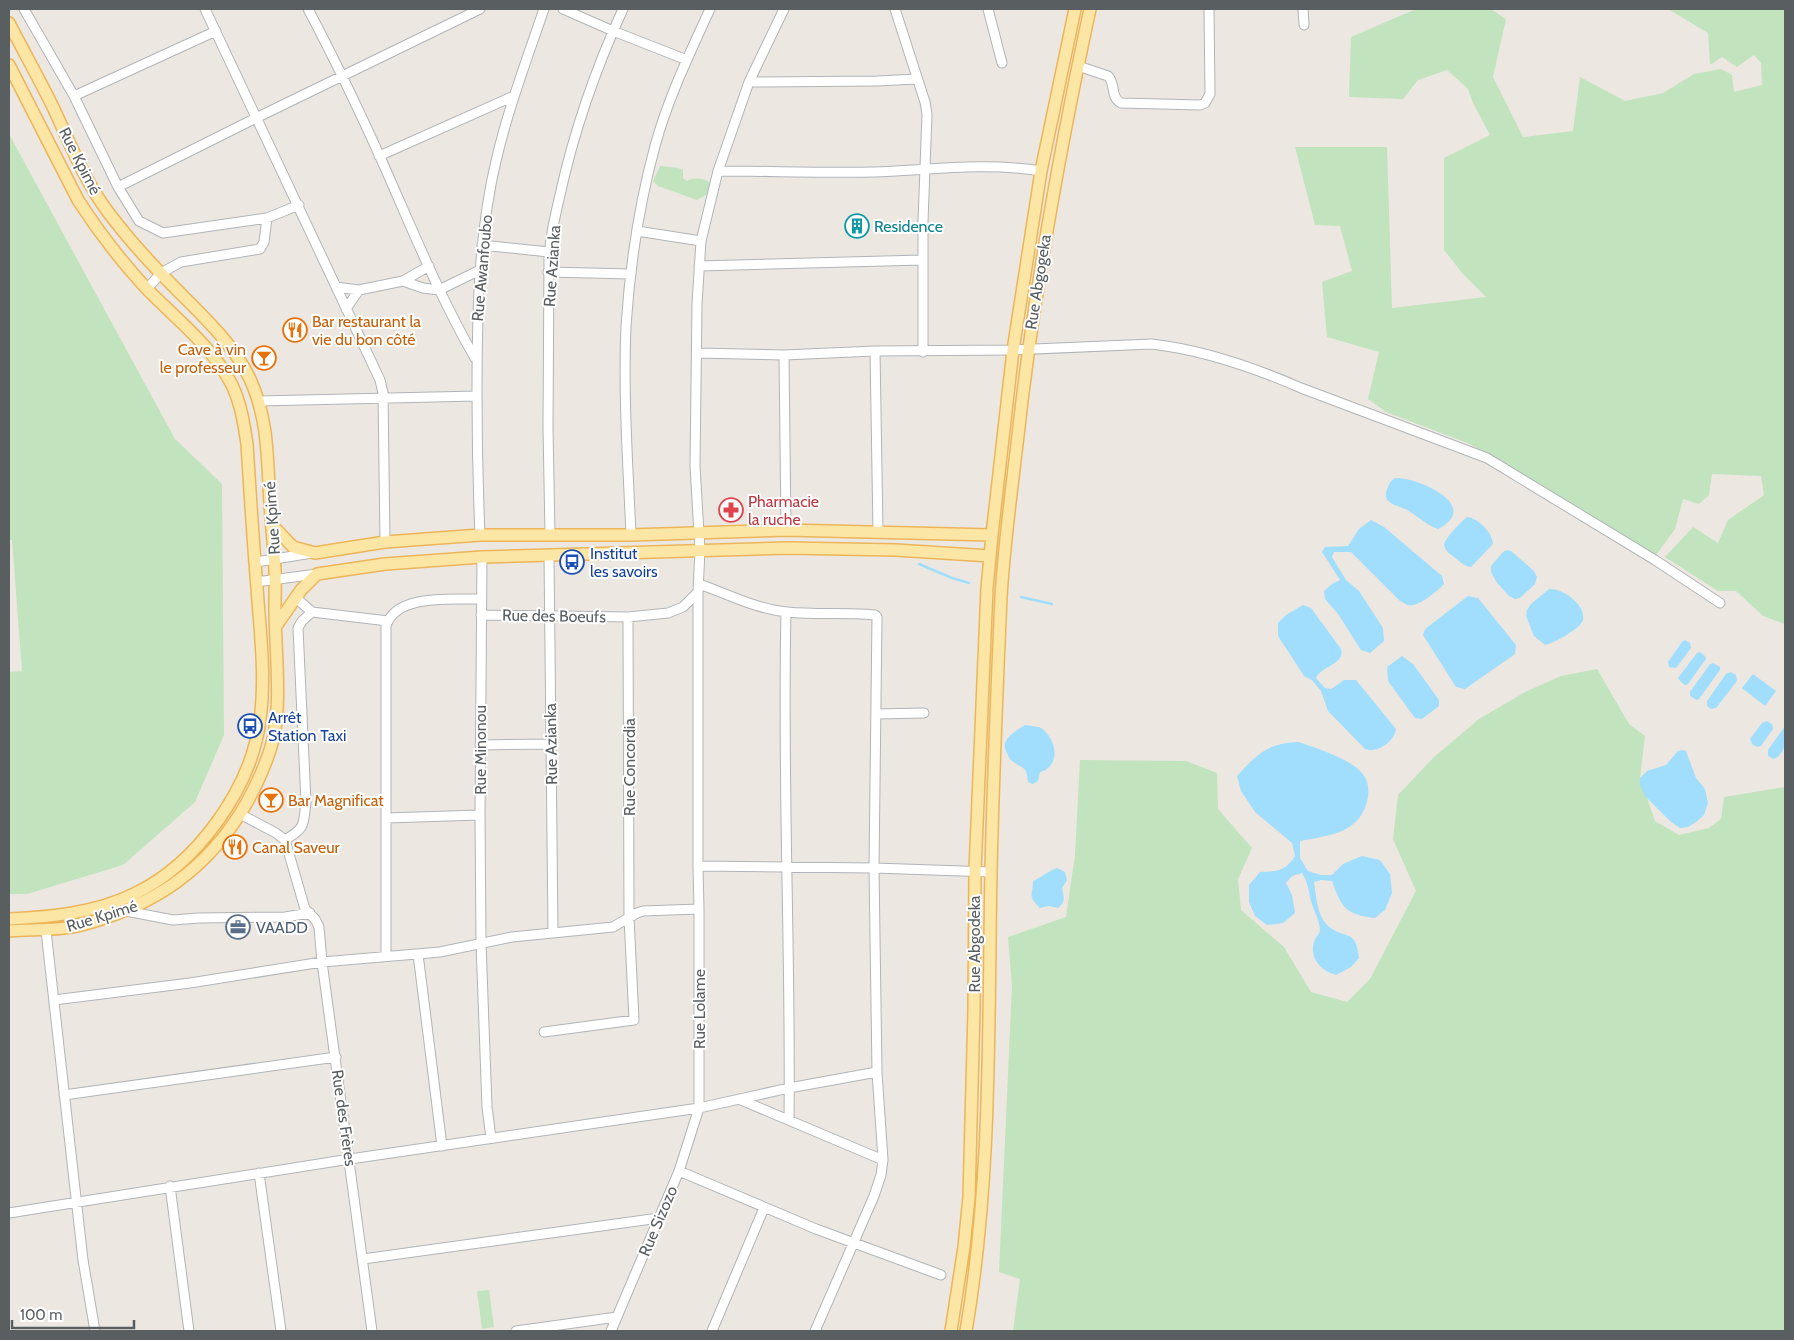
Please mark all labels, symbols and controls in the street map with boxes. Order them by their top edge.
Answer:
street label: Rue Kpimé [55,124,105,198]
building icon: Residence [844,213,870,239]
street label: Rue Awanfoubo [468,214,496,322]
place label: Residence [874,217,943,236]
street label: Rue Azianka [540,224,564,307]
street label: Rue Abgogeka [1021,233,1055,331]
place label: Bar restaurant la vie du bon côté [312,312,421,349]
restaurant icon: Bar restaurant la vie du bon côté [282,317,308,343]
place label: Cave à vin le professeur [160,340,247,377]
bar icon: Cave à vin le professeur [251,345,277,371]
street label: Rue Kpimé [260,481,284,555]
place label: Pharmacie la ruche [748,492,819,529]
pharmacy icon: Pharmacie la ruche [718,497,744,523]
place label: Institut les savoirs [590,544,658,581]
bus stop icon: Institut les savoirs [559,549,585,575]
street label: Rue des Boeufs [502,606,606,626]
street label: Rue Azianka [541,703,561,785]
street label: Rue Minonou [471,705,490,795]
place label: Arrêt Station Taxi [268,708,346,745]
bus stop icon: Arrêt Station Taxi [237,713,263,739]
street label: Rue Concordia [620,718,639,816]
bar icon: Bar Magnificat [258,787,284,813]
place label: Bar Magnificat [288,791,384,810]
restaurant icon: Canal Saveur [222,834,248,860]
place label: Canal Saveur [252,838,341,857]
street label: Rue Abgodeka [965,895,984,992]
street label: Rue Kpimé [64,896,140,936]
office icon: VAADD [225,914,251,940]
place label: VAADD [256,918,308,937]
street label: Rue Lolame [690,969,709,1049]
street label: Rue des Frères [328,1069,360,1168]
street label: Rue Sizozo [635,1183,681,1259]
scale bar [12,1298,135,1330]
text: 100 m [20,1306,62,1324]

